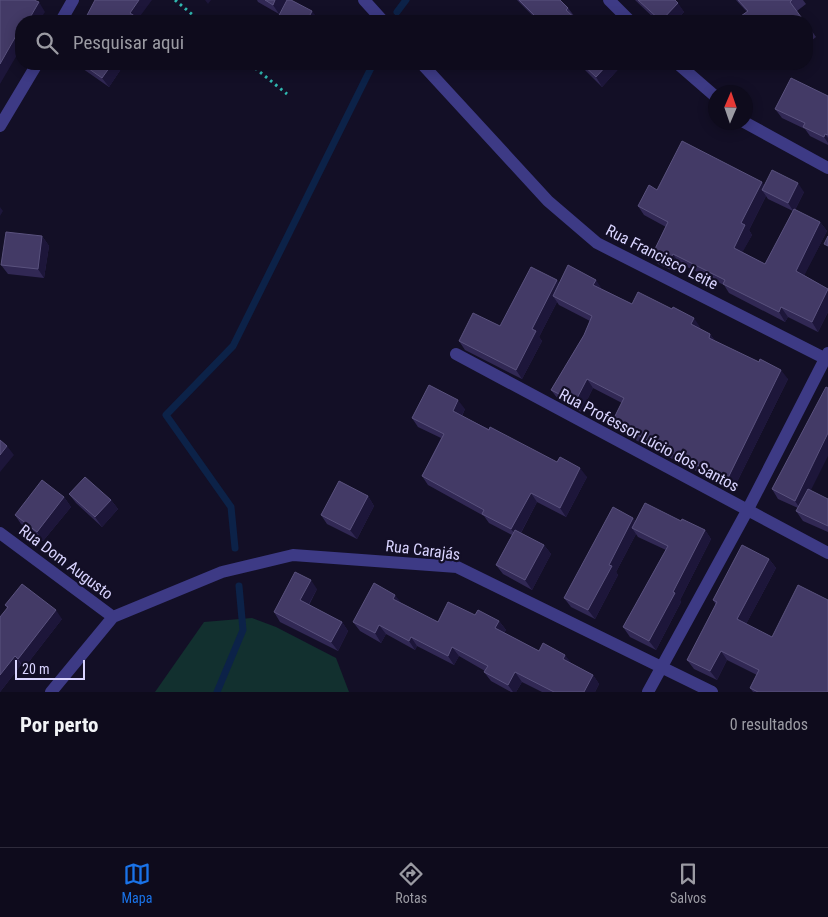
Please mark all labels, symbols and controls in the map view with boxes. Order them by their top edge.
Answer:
search box [15,15,813,70]
icon: search [33,29,61,57]
text: Pesquisar aqui [73,31,184,54]
north arrow [708,85,753,130]
street label: Rua Francisco Leite [603,221,721,293]
street label: Rua Professor Lúcio dos Santos [556,384,742,496]
street label: Rua Dom Augusto [15,520,117,604]
street label: Rua Carajás [385,536,461,564]
scale bar [15,657,85,680]
text: 20 m [22,661,50,677]
text: Por perto [20,713,99,737]
text: 0 resultados [730,715,808,734]
tab: Mapa [121,860,152,906]
tab: Rotas [395,860,427,906]
tab: Salvos [670,860,707,906]

